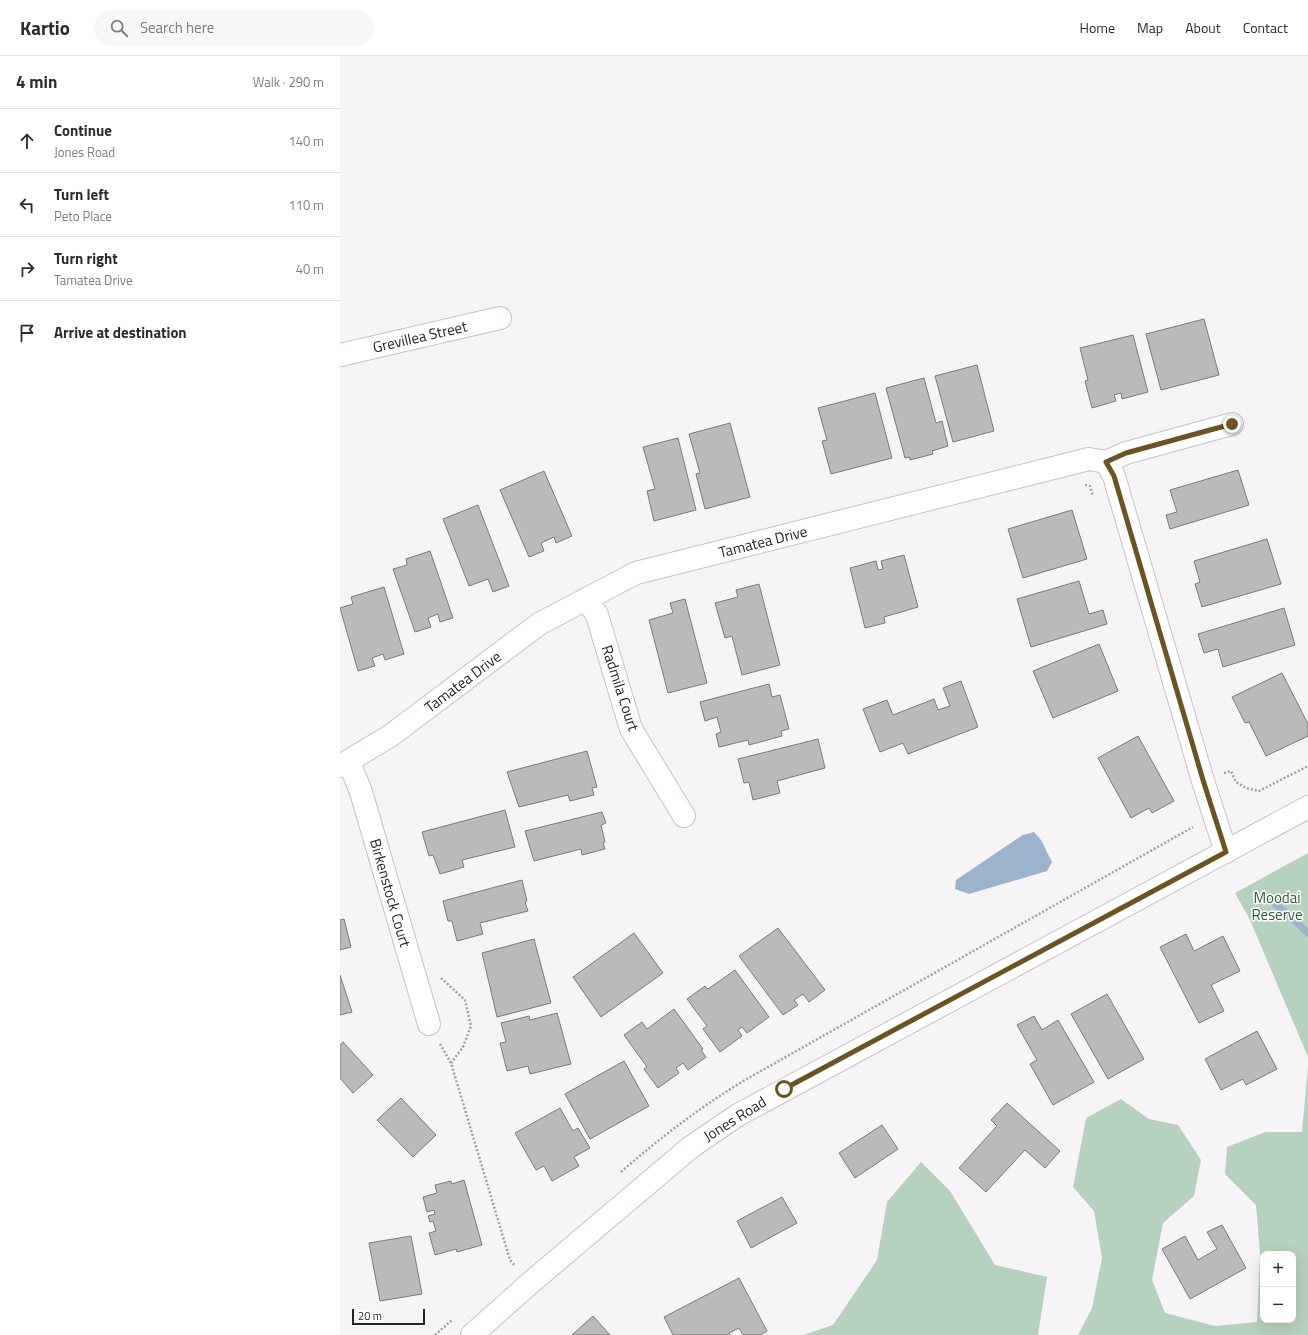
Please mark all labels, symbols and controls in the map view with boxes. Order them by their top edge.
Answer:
search box [94,10,374,46]
text: Kartio [20,13,70,42]
text: Search here [140,16,214,39]
icon: search [108,17,130,39]
text: Home [1080,17,1115,38]
text: Map [1137,17,1163,38]
text: About [1185,17,1221,38]
text: Contact [1243,17,1288,38]
text: 4 min [16,69,57,95]
text: Walk · 290 m [253,72,324,92]
text: Continue [54,119,112,142]
icon: ahead [16,130,38,152]
text: 140 m [288,131,324,151]
text: Jones Road [54,142,115,162]
text: Turn left [54,183,109,206]
icon: left [16,194,38,216]
text: 110 m [288,195,324,215]
text: Peto Place [54,206,112,226]
text: Turn right [54,247,118,270]
icon: right [16,258,38,280]
text: 40 m [296,259,324,279]
text: Tamatea Drive [54,270,133,290]
street label: Grevillea Street [370,314,470,359]
text: Arrive at destination [54,321,187,344]
icon: arrive [16,322,38,344]
route end [1223,415,1241,433]
street label: Tamatea Drive [716,519,810,564]
street label: Radmila Court [596,642,645,734]
street label: Tamatea Drive [420,645,506,718]
street label: Birkenstock Court [364,836,417,951]
park label: Moodai Reserve [1251,886,1303,926]
route start [775,1080,793,1098]
street label: Jones Road [699,1090,771,1147]
map controls [1260,1251,1296,1323]
button: + [1260,1251,1296,1287]
button: − [1260,1287,1296,1323]
scale bar [352,1307,425,1326]
text: 20 m [358,1308,382,1324]

